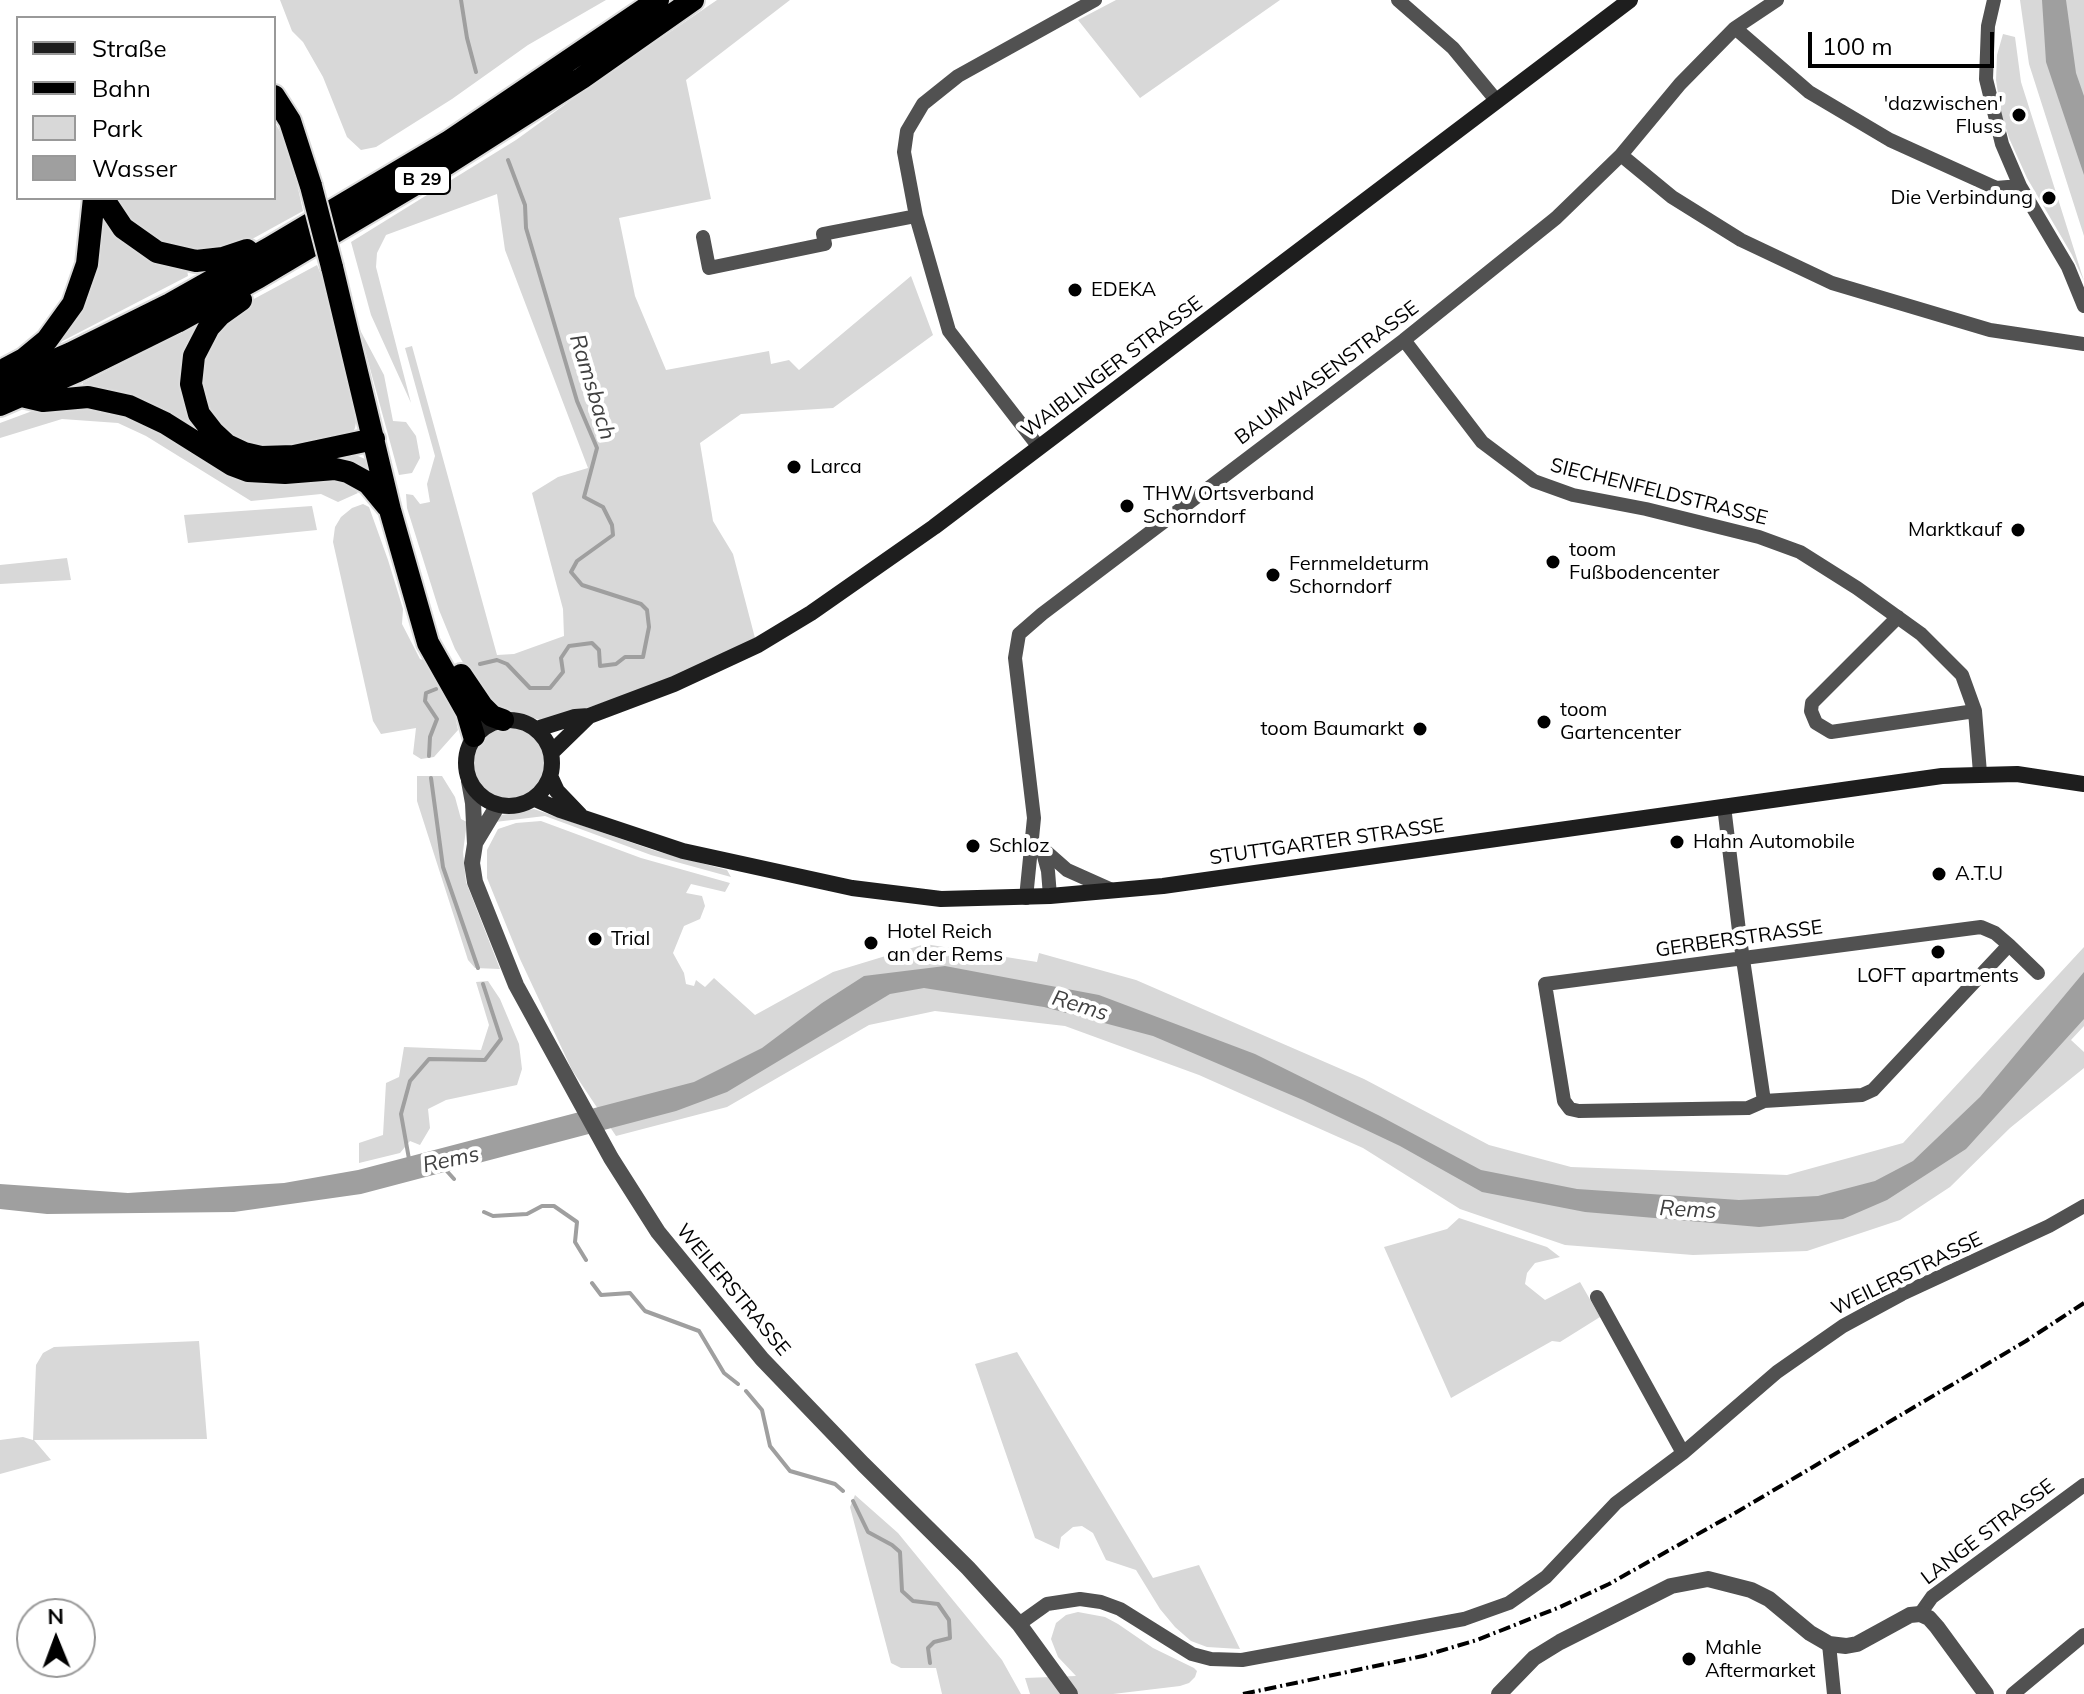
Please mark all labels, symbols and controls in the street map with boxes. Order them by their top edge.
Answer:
legend [16,16,276,200]
scale bar [1812,16,1998,66]
text: 100 m [1822,31,1893,61]
text: Straße [92,33,167,63]
text: Bahn [92,73,151,103]
place label: 'dazwischen' Fluss [1884,92,2003,139]
marker: 'dazwischen' Fluss [2010,106,2028,124]
text: Park [92,113,143,143]
text: Wasser [92,153,177,183]
road number: B 29 [394,166,450,194]
place label: Die Verbindung [1890,186,2033,210]
marker: Die Verbindung [2040,189,2058,207]
place label: EDEKA [1091,278,1156,302]
marker: EDEKA [1066,281,1084,299]
street label: WAIBLINGER STRASSE [1017,291,1207,443]
street label: BAUMWASENSTRASSE [1230,296,1424,450]
water label: Ramsbach [563,331,621,443]
street label: SIECHENFELDSTRASSE [1548,453,1770,531]
place label: Larca [810,455,862,479]
marker: Larca [785,458,803,476]
place label: THW Ortsverband Schorndorf [1143,482,1314,529]
marker: THW Ortsverband Schorndorf [1118,497,1136,515]
place label: Marktkauf [1908,518,2002,542]
marker: Marktkauf [2009,521,2027,539]
place label: toom Fußbodencenter [1569,538,1720,585]
place label: Fernmeldeturm Schorndorf [1289,552,1429,599]
marker: toom Fußbodencenter [1544,553,1562,571]
marker: Fernmeldeturm Schorndorf [1264,566,1282,584]
place label: toom Gartencenter [1560,698,1681,745]
marker: toom Gartencenter [1535,713,1553,731]
place label: toom Baumarkt [1260,717,1404,741]
marker: toom Baumarkt [1411,720,1429,738]
street label: STUTTGARTER STRASSE [1208,814,1446,870]
place label: Hahn Automobile [1693,830,1855,854]
marker: Hahn Automobile [1668,833,1686,851]
place label: Schloz [989,834,1050,858]
marker: Schloz [964,837,982,855]
place label: A.T.U [1955,862,2003,886]
marker: A.T.U [1930,865,1948,883]
street label: GERBERSTRASSE [1654,915,1824,963]
place label: Hotel Reich an der Rems [887,920,1003,967]
place label: Trial [611,927,650,951]
marker: Trial [586,930,604,948]
marker: Hotel Reich an der Rems [862,934,880,952]
marker: LOFT apartments [1929,943,1947,961]
place label: LOFT apartments [1857,964,2019,988]
water label: Rems [1049,985,1111,1027]
water label: Rems [420,1141,482,1179]
water label: Rems [1659,1195,1717,1225]
street label: WEILERSTRASSE [671,1219,795,1361]
street label: WEILERSTRASSE [1828,1227,1986,1321]
street label: LANGE STRASSE [1917,1474,2059,1590]
north arrow [16,1598,96,1678]
text: N [47,1602,64,1630]
place label: Mahle Aftermarket [1705,1636,1816,1683]
marker: Mahle Aftermarket [1680,1650,1698,1668]

